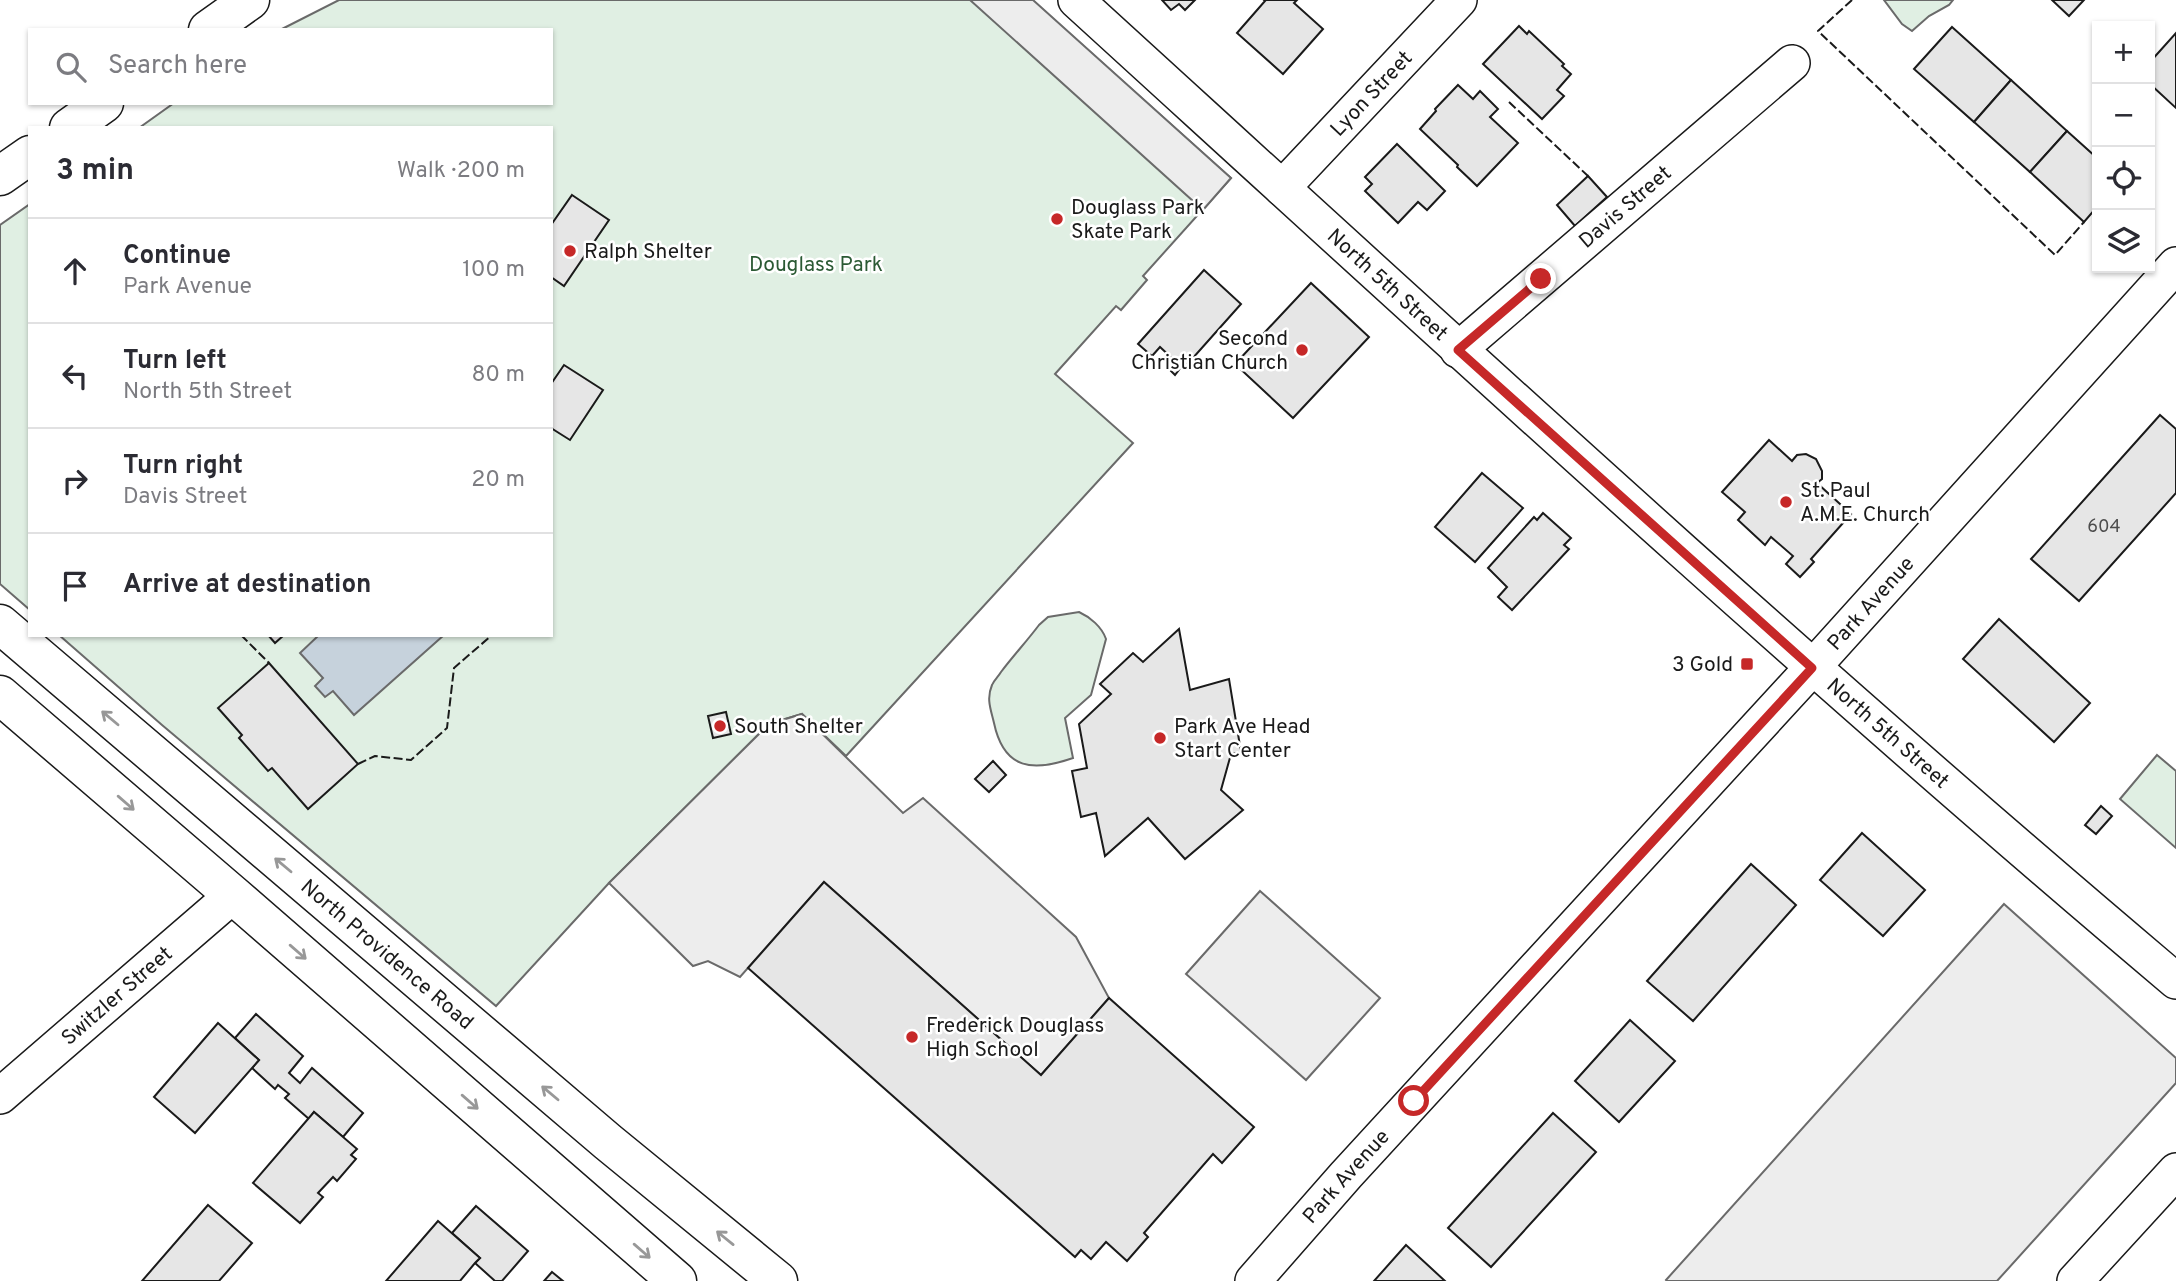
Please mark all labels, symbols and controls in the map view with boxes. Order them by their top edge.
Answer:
map controls [2092,21,2155,273]
button: + [2092,21,2155,84]
search box [28,28,553,105]
street label: Lyon Street [1325,46,1419,143]
icon: search [52,48,90,86]
text: Search here [108,50,247,83]
button: − [2092,84,2155,147]
button: locate [2092,147,2155,210]
text: 3 min [56,153,134,190]
text: Walk · 200 m [397,157,525,186]
street label: Davis Street [1574,160,1678,255]
place label: Douglass Park Skate Park [1071,195,1205,246]
button: layers [2092,210,2155,273]
marker: Douglass Park Skate Park [1049,211,1065,227]
street label: North 5th Street [1321,224,1453,348]
place label: Ralph Shelter [584,239,712,266]
text: Continue [123,240,231,273]
marker: Ralph Shelter [562,243,578,259]
icon: ahead [56,252,94,290]
park label: Douglass Park [749,252,883,279]
text: 100 m [462,256,525,285]
route end [1525,263,1556,294]
text: Park Avenue [123,273,252,302]
place label: Second Christian Church [1131,326,1288,377]
marker: Second Christian Church [1294,342,1310,358]
text: Turn left [123,345,227,378]
icon: left [56,357,94,395]
text: 80 m [472,361,525,390]
text: North 5th Street [123,378,292,407]
text: Turn right [123,450,243,483]
icon: right [56,462,94,500]
text: 20 m [471,466,525,495]
place label: St. Paul A.M.E. Church [1800,478,1930,529]
text: Davis Street [123,483,247,512]
marker: St. Paul A.M.E. Church [1778,494,1794,510]
house number: 604 [2087,516,2121,539]
street label: Park Avenue [1822,551,1921,657]
icon: arrive [56,567,94,605]
text: Arrive at destination [123,569,371,602]
place label: 3 Gold [1672,652,1733,679]
marker: 3 Gold [1739,656,1755,672]
street label: North 5th Street [1820,673,1954,795]
one-way arrow [102,710,120,726]
place label: South Shelter [734,714,863,741]
place label: Park Ave Head Start Center [1174,714,1311,765]
marker: South Shelter [712,718,728,734]
marker: Park Ave Head Start Center [1152,730,1168,746]
one-way arrow [117,795,135,811]
one-way arrow [275,857,293,873]
street label: North Providence Road [294,874,479,1037]
street label: Switzler Street [56,941,179,1052]
one-way arrow [289,944,307,960]
place label: Frederick Douglass High School [926,1013,1104,1064]
marker: Frederick Douglass High School [904,1029,920,1045]
one-way arrow [541,1085,559,1101]
route start [1398,1085,1429,1116]
one-way arrow [460,1094,478,1110]
street label: Park Avenue [1297,1124,1396,1230]
one-way arrow [716,1230,734,1246]
one-way arrow [632,1243,650,1259]

